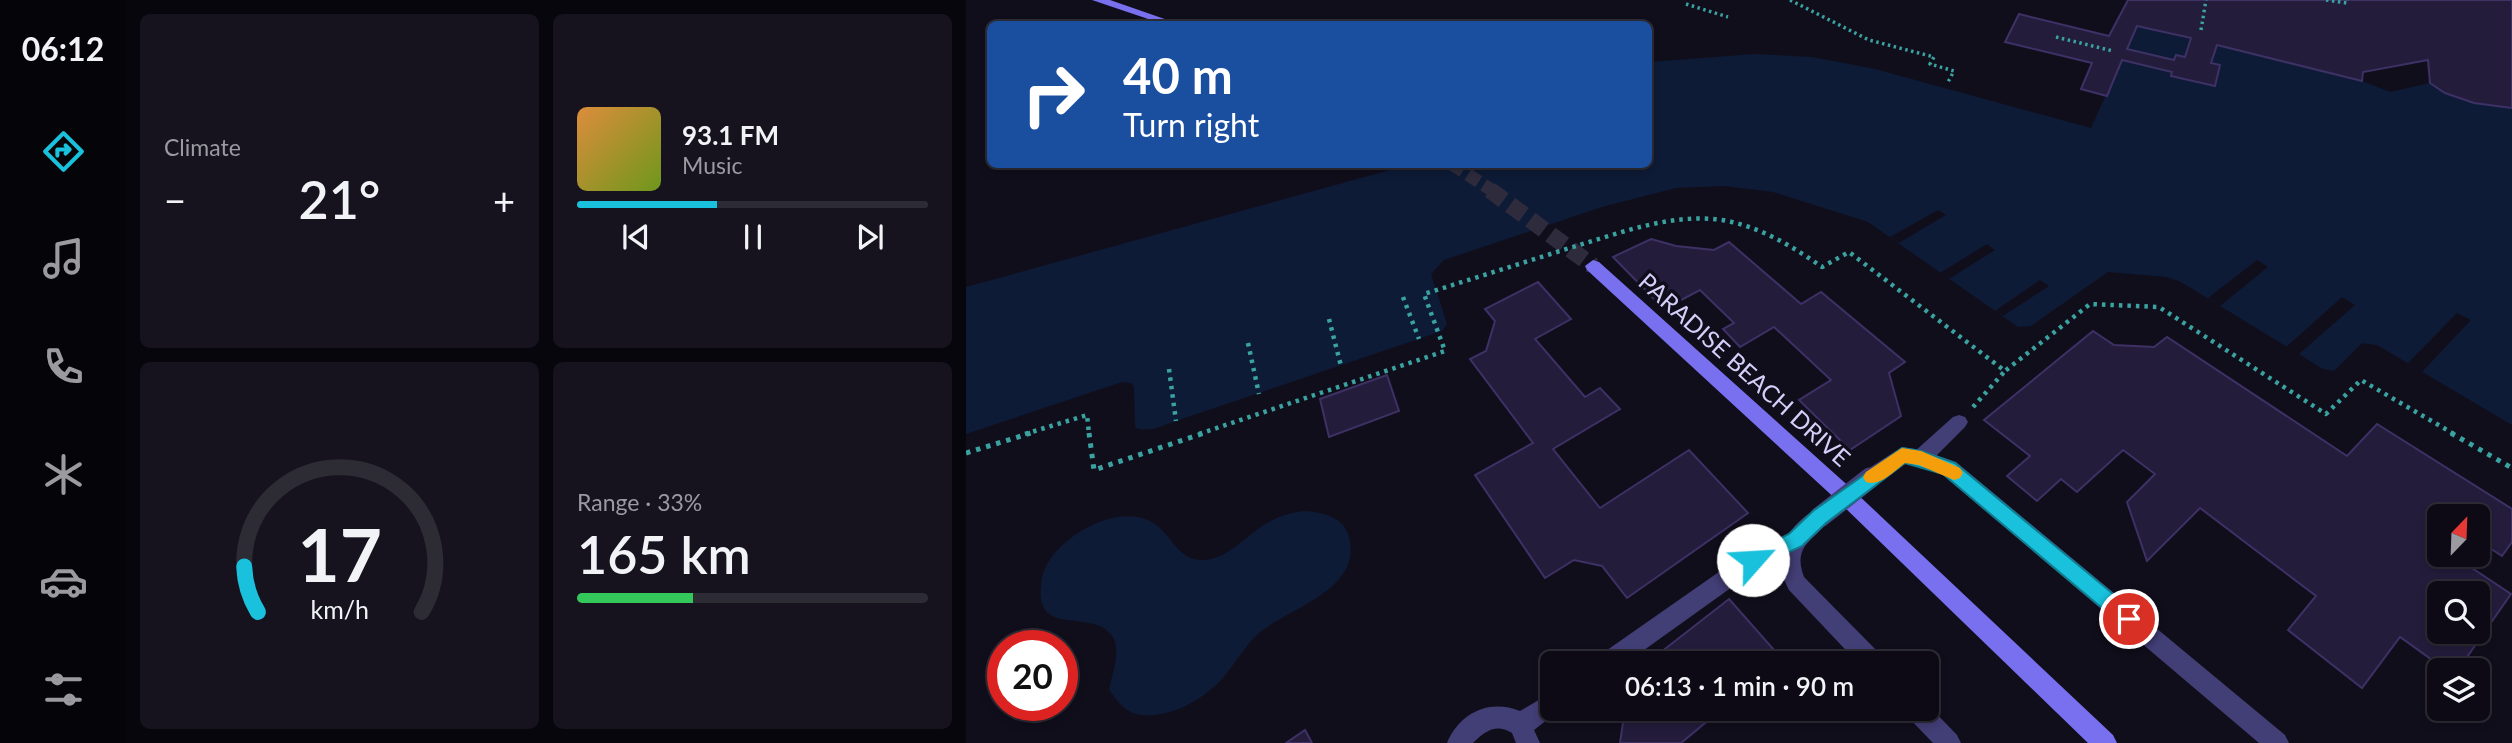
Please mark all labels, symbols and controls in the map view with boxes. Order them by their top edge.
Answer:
text: 06:12 [22,29,104,68]
text: 40 m [1123,46,1233,104]
icon: right [1008,49,1099,140]
text: Turn right [1123,105,1259,144]
text: 93.1 FM [682,119,779,151]
icon: directions [39,127,88,176]
text: Climate [164,133,241,161]
text: Music [682,151,742,179]
text: 21° [299,168,380,230]
text: − [164,177,186,223]
text: + [493,177,515,223]
icon: previous [617,218,655,256]
icon: pause [734,218,772,256]
icon: next [851,218,889,256]
icon: music [39,234,88,283]
street label: PARADISE BEACH DRIVE [1633,266,1857,472]
icon: phone [39,342,88,391]
icon: climate [39,450,88,499]
text: Range · 33% [577,488,702,516]
north arrow [2427,504,2490,567]
map controls [2427,504,2490,721]
text: 17 [297,510,382,598]
text: 165 km [577,523,751,585]
position arrow [1716,523,1790,597]
icon: car [39,557,88,606]
button: search [2427,581,2490,644]
pin [2099,589,2159,649]
text: km/h [310,593,369,623]
icon: arrive [2110,600,2148,638]
speed limit sign: 20 [987,630,1078,721]
button: layers [2427,658,2490,721]
icon: filters [39,665,88,714]
text: 06:13 · 1 min · 90 m [1625,670,1854,702]

